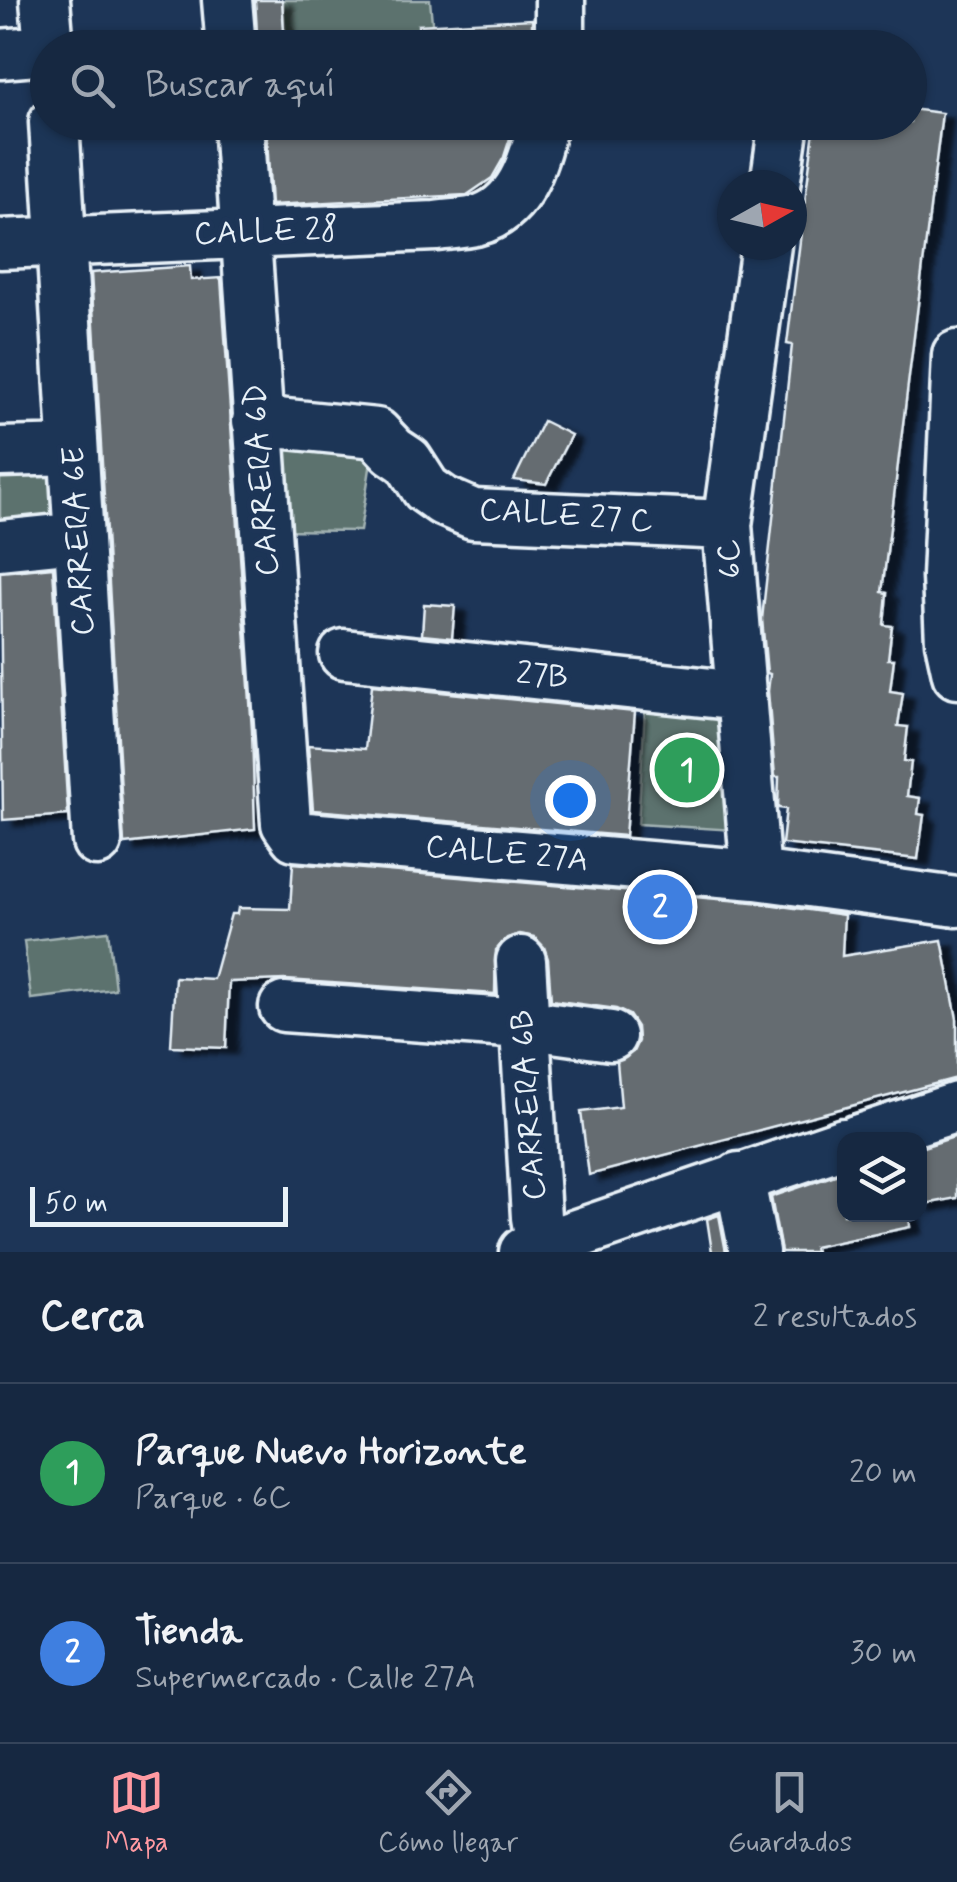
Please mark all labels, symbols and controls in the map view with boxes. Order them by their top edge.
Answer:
search box [30,30,927,140]
icon: search [65,58,120,113]
text: Buscar aquí [145,61,336,110]
north arrow [717,170,807,260]
street label: CALLE 28 [193,208,339,256]
street label: CARRERA 6D [234,382,290,578]
street label: CARRERA 6E [53,445,105,637]
street label: CALLE 27 C [478,489,654,543]
street label: 6C [708,538,752,580]
street label: 27B [514,652,570,700]
pin: 1 [654,732,720,808]
your location [545,775,596,826]
street label: CALLE 27A [424,826,590,882]
pin: 2 [628,870,692,944]
street label: CARRERA 6B [501,1008,557,1202]
map controls [837,1132,927,1222]
button: layers [837,1132,927,1222]
scale bar [30,1182,288,1226]
text: 50 m [45,1186,108,1223]
text: Cerca [40,1290,145,1345]
text: 2 resultados [753,1296,917,1338]
text: Parque Nuevo Horizonte [135,1428,527,1477]
text: 1 [65,1452,80,1494]
text: 20 m [849,1452,917,1494]
text: Parque · 6C [135,1477,291,1519]
text: Tienda [135,1608,242,1657]
text: 2 [65,1632,80,1674]
text: 30 m [850,1632,917,1674]
text: Supermercado · Calle 27A [135,1657,476,1699]
tab: Mapa [105,1765,169,1862]
tab: Cómo llegar [378,1765,518,1862]
tab: Guardados [728,1765,852,1862]

